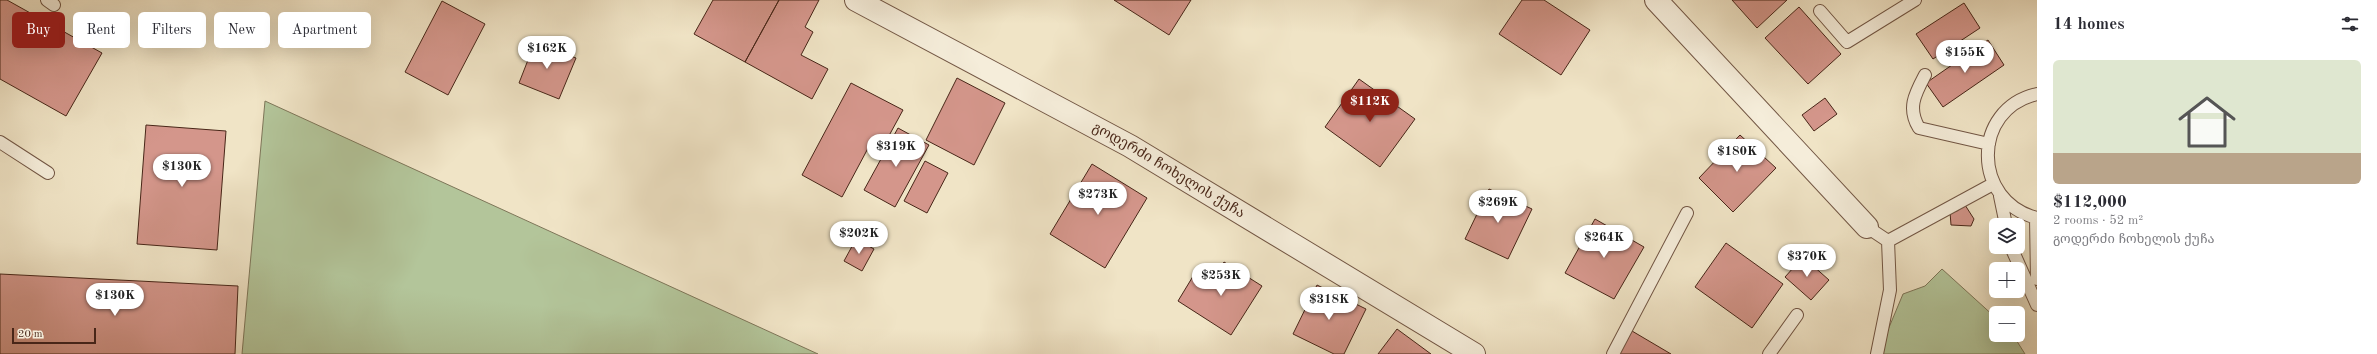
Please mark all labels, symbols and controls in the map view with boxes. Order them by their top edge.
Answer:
chip: Buy [12,12,65,48]
chip: Rent [73,12,130,48]
chip: Filters [138,12,206,48]
chip: New [214,12,270,48]
chip: Apartment [278,12,371,48]
icon: filters [2339,13,2361,35]
text: 14 homes [2053,16,2125,33]
pin: $162K [519,36,575,70]
pin: $155K [1937,40,1993,74]
text: $162K [527,42,567,55]
text: $155K [1945,46,1985,59]
icon: home [2171,86,2243,158]
pin: $112K [1342,89,1398,123]
text: $112K [1350,95,1390,108]
street label: გოდერძი ჩოხელის ქუჩა [1090,120,1247,221]
pin: $319K [868,134,924,168]
pin: $180K [1709,139,1765,173]
text: $319K [876,140,916,153]
text: $180K [1717,145,1757,158]
pin: $130K [154,154,210,188]
text: $130K [162,160,202,173]
pin: $273K [1070,182,1126,216]
text: $273K [1078,188,1118,201]
pin: $269K [1470,190,1526,224]
text: $112,000 [2053,194,2127,211]
text: $269K [1478,196,1518,209]
text: 2 rooms · 52 m² [2053,214,2143,227]
map controls [1989,218,2025,342]
button: layers [1989,218,2025,254]
pin: $202K [831,221,887,255]
pin: $264K [1576,225,1632,259]
text: $202K [839,227,879,240]
text: $264K [1584,231,1624,244]
text: გოდერძი ჩოხელის ქუჩა [2053,233,2215,246]
pin: $370K [1779,244,1835,278]
text: $370K [1787,250,1827,263]
button: + [1989,262,2025,298]
pin: $253K [1193,263,1249,297]
text: $253K [1201,269,1241,282]
pin: $130K [87,283,143,317]
pin: $318K [1301,287,1357,321]
text: $130K [95,289,135,302]
text: $318K [1309,293,1349,306]
button: − [1989,306,2025,342]
scale bar [12,326,96,345]
text: 20 m [18,329,43,340]

